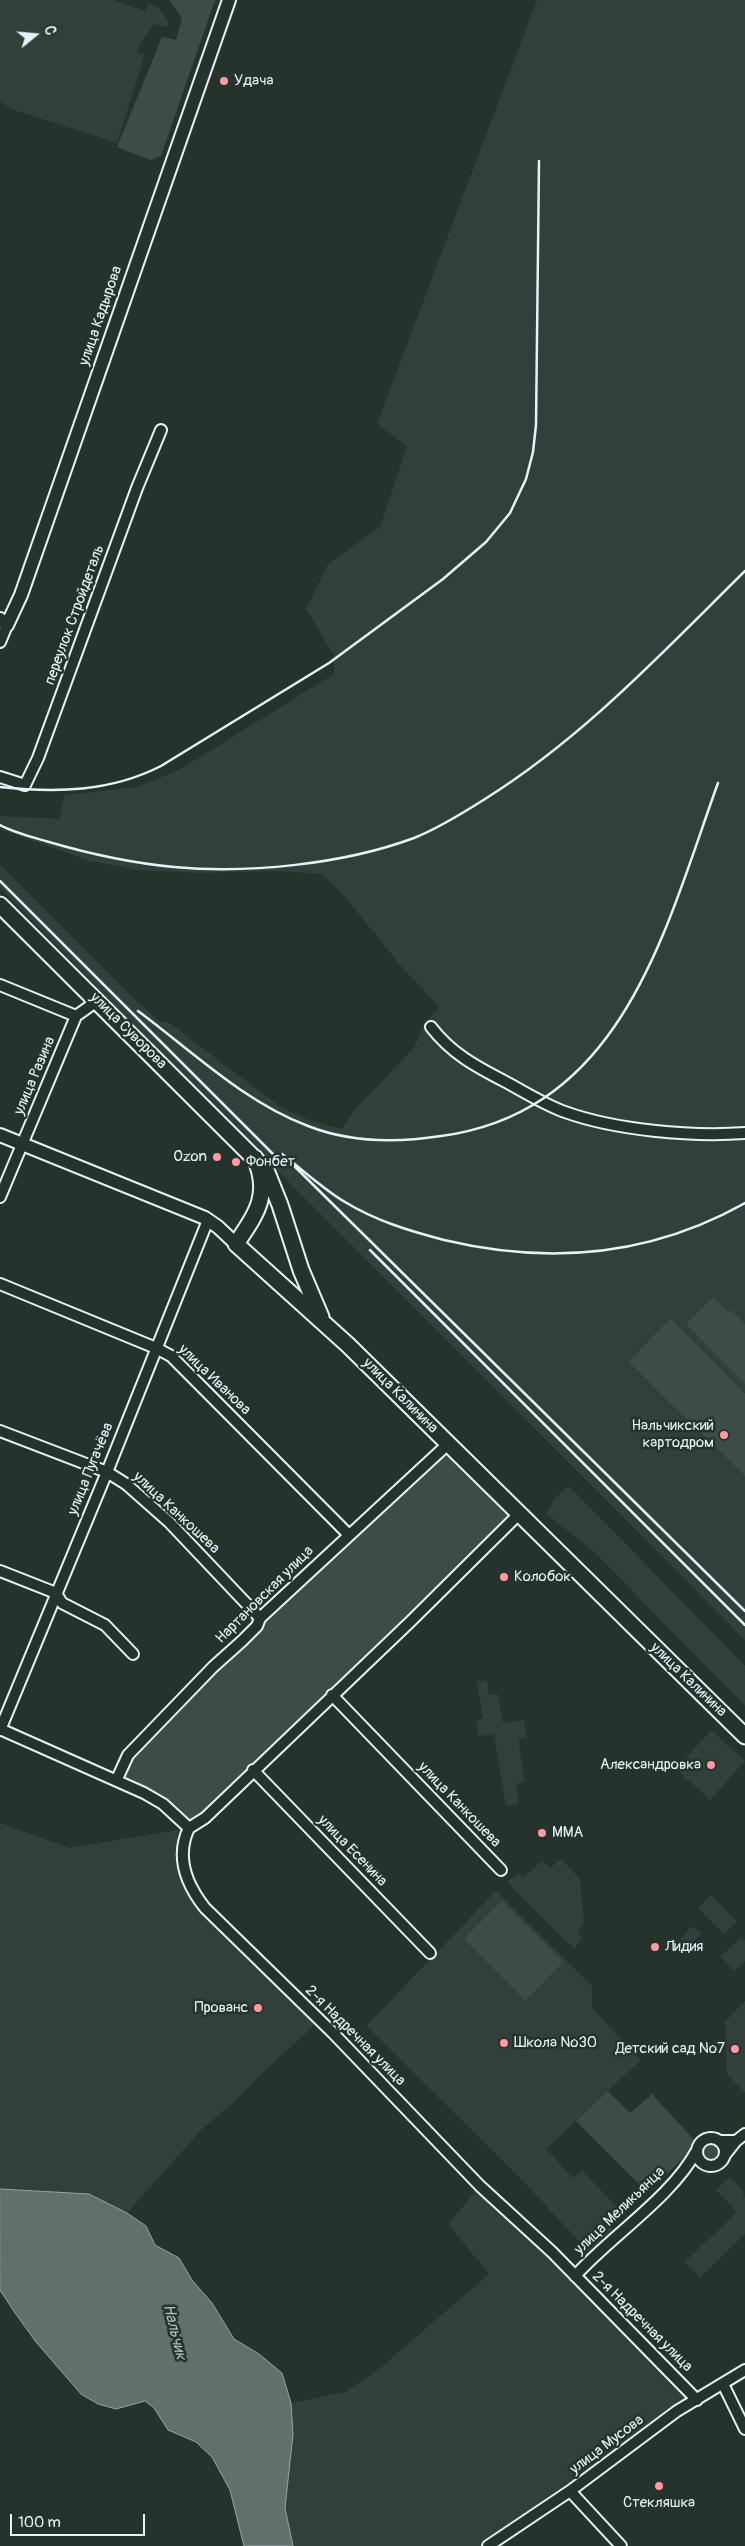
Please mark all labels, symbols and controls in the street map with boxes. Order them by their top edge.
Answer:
north arrow [10,10,60,60]
text: С [40,24,59,37]
place label: Удача [234,72,274,90]
marker: Удача [218,75,230,87]
street label: улица Кадырова [76,264,126,368]
street label: переулок Стройдеталь [41,543,109,687]
street label: улица Суворова [86,989,170,1073]
street label: улица Разина [10,1034,60,1118]
place label: Ozon [173,1148,207,1166]
marker: Ozon [211,1151,223,1163]
place label: Фонбет [246,1153,295,1171]
marker: Фонбет [230,1156,242,1168]
street label: улица Иванова [174,1341,254,1419]
street label: улица Калинина [358,1354,442,1438]
place label: Нальчикский картодром [632,1417,714,1452]
street label: улица Пугачёва [64,1420,118,1518]
marker: Нальчикский картодром [718,1429,730,1441]
street label: улица Канкошева [129,1468,223,1558]
street label: Нартановская улица [212,1542,318,1648]
place label: Колобок [514,1568,571,1586]
marker: Колобок [498,1571,510,1583]
street label: улица Калинина [646,1639,730,1721]
place label: Александровка [600,1756,701,1774]
street label: улица Канкошева [414,1759,504,1851]
marker: Александровка [705,1759,717,1771]
street label: улица Есенина [314,1812,390,1890]
place label: MMA [552,1824,583,1842]
marker: MMA [536,1827,548,1839]
place label: Лидия [665,1938,703,1956]
marker: Лидия [649,1941,661,1953]
street label: 2-я Надречная улица [301,1982,409,2090]
place label: Прованс [194,1999,248,2017]
marker: Прованс [252,2002,264,2014]
place label: Школа №30 [514,2034,597,2052]
marker: Школа №30 [498,2037,510,2049]
place label: Детский сад №7 [616,2040,725,2058]
marker: Детский сад №7 [729,2043,741,2055]
street label: улица Меликьянца [571,2163,669,2259]
street label: 2-я Надречная улица [588,2268,696,2376]
water label: Нальчик [158,2302,190,2362]
street label: улица Мусова [567,2411,647,2479]
marker: Стекляшка [653,2480,665,2492]
place label: Стекляшка [623,2494,695,2512]
scale bar [12,2504,148,2536]
text: 100 m [18,2513,61,2532]

